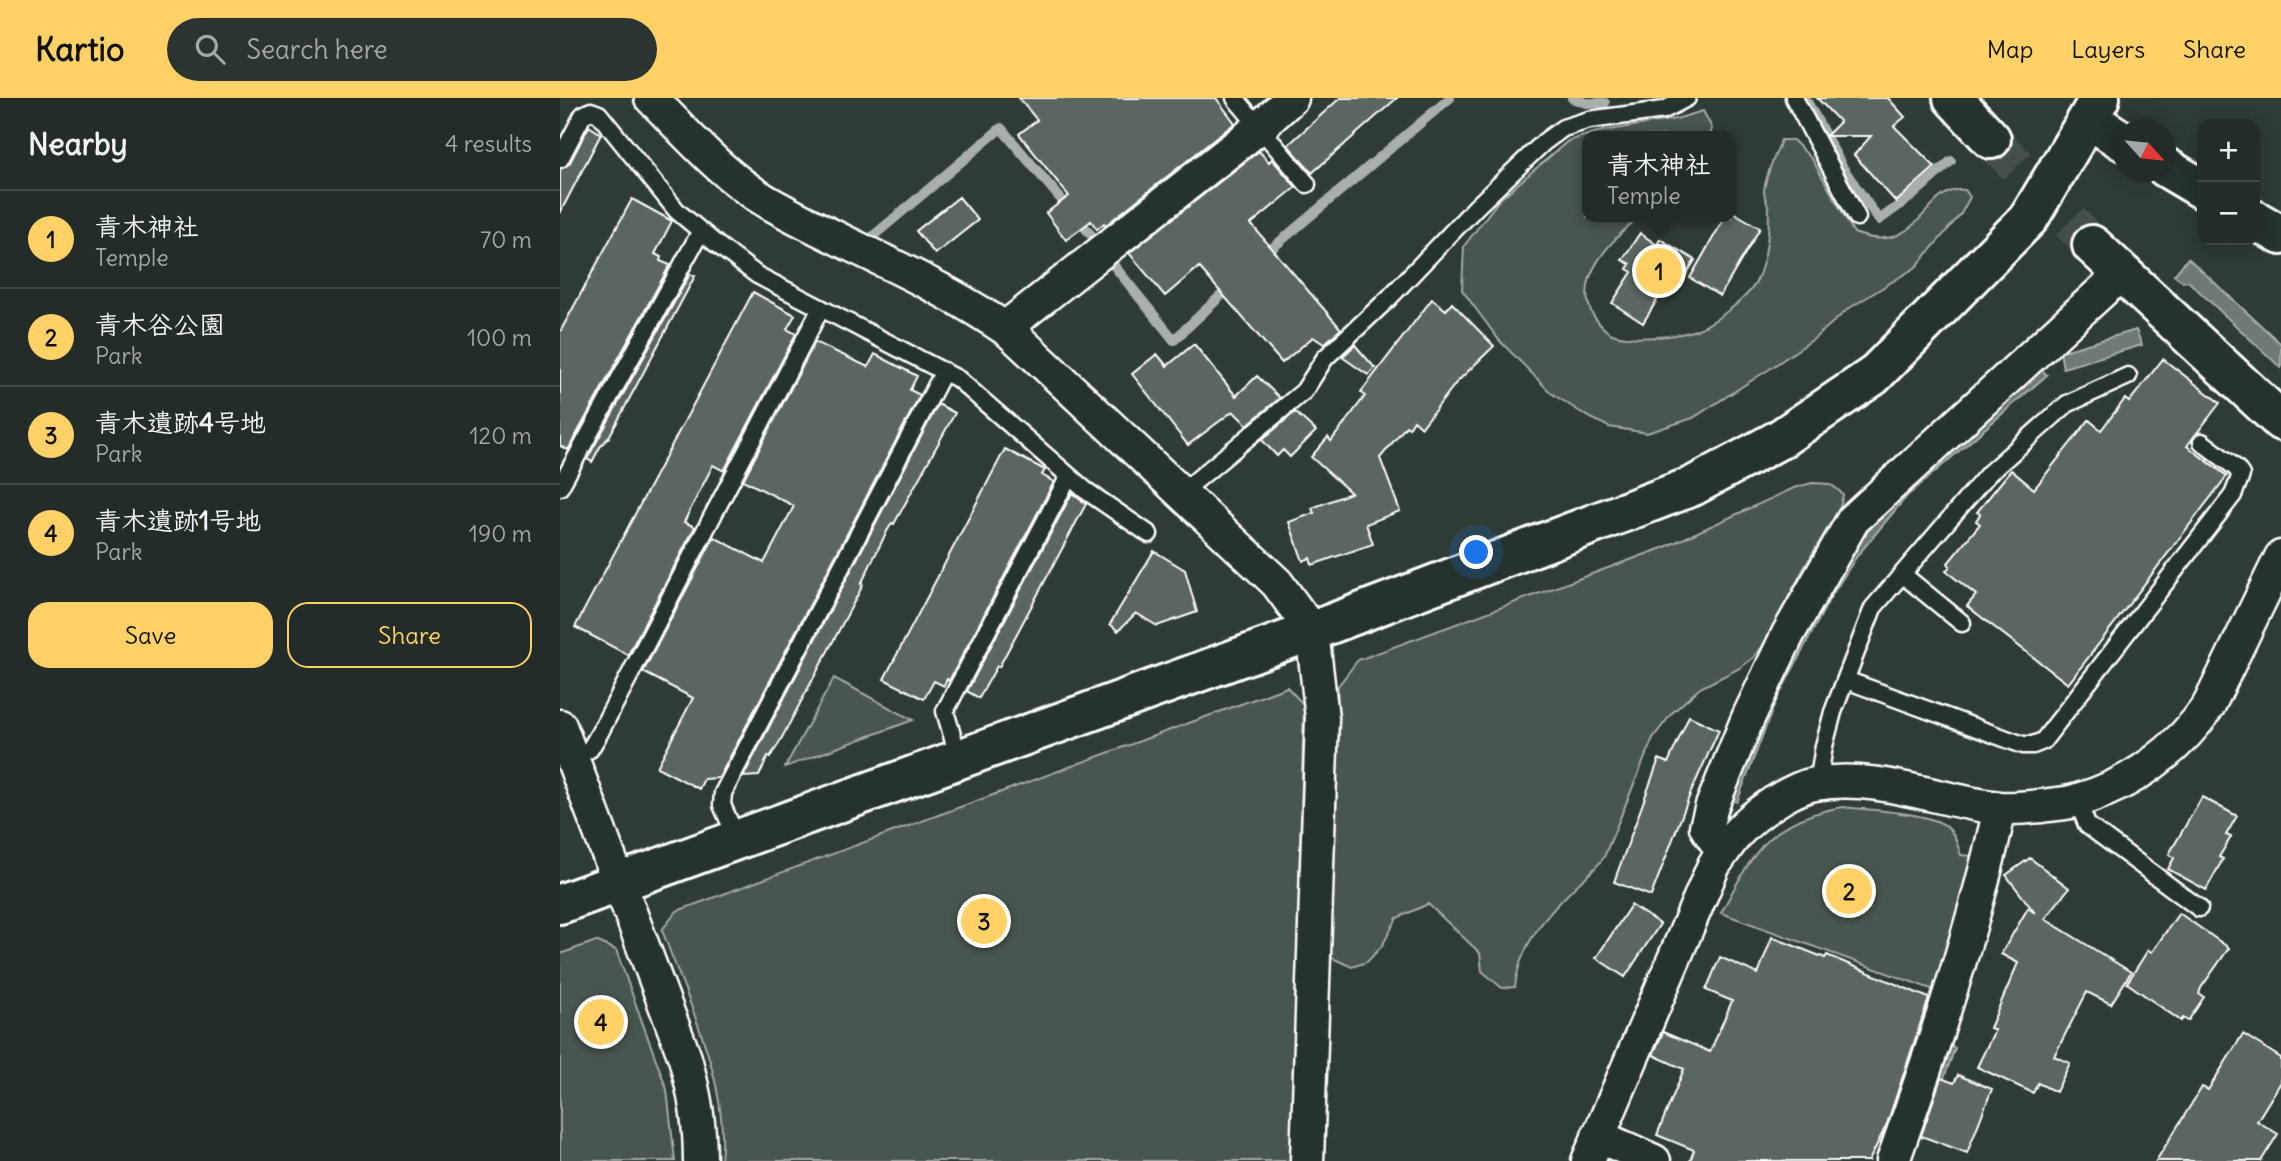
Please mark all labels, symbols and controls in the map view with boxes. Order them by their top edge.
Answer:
search box [167,18,657,81]
text: Kartio [35,28,125,70]
icon: search [191,30,229,68]
text: Search here [247,33,388,66]
text: Map [1987,34,2033,64]
text: Layers [2071,34,2145,64]
text: Share [2183,34,2246,64]
north arrow [2113,119,2176,182]
map controls [2197,119,2260,245]
button: + [2197,119,2260,182]
text: Nearby [28,125,128,163]
text: 4 results [445,129,532,158]
popup [1582,131,1736,222]
text: 青木神社 [1607,148,1711,181]
text: Temple [1607,181,1681,210]
button: − [2197,182,2260,245]
text: 青木神社 [95,210,199,243]
text: 1 [46,225,56,254]
text: 70 m [480,225,532,254]
text: Temple [95,243,169,272]
pin: 1 [1636,245,1682,297]
text: 青木谷公園 [95,308,225,341]
text: 2 [45,323,57,352]
text: 100 m [467,323,532,352]
text: Park [95,341,143,370]
text: 青木遺跡4号地 [95,406,266,439]
text: 3 [44,421,58,450]
text: 120 m [469,421,532,450]
text: Park [95,439,143,468]
text: 青木遺跡1号地 [95,504,261,537]
text: 4 [44,519,58,548]
text: 190 m [469,519,532,548]
your location [1459,535,1493,569]
text: Park [95,537,143,566]
button: Save [28,602,273,668]
button: Share [287,602,532,668]
pin: 2 [1826,865,1872,917]
pin: 3 [961,895,1007,947]
pin: 4 [578,996,624,1048]

